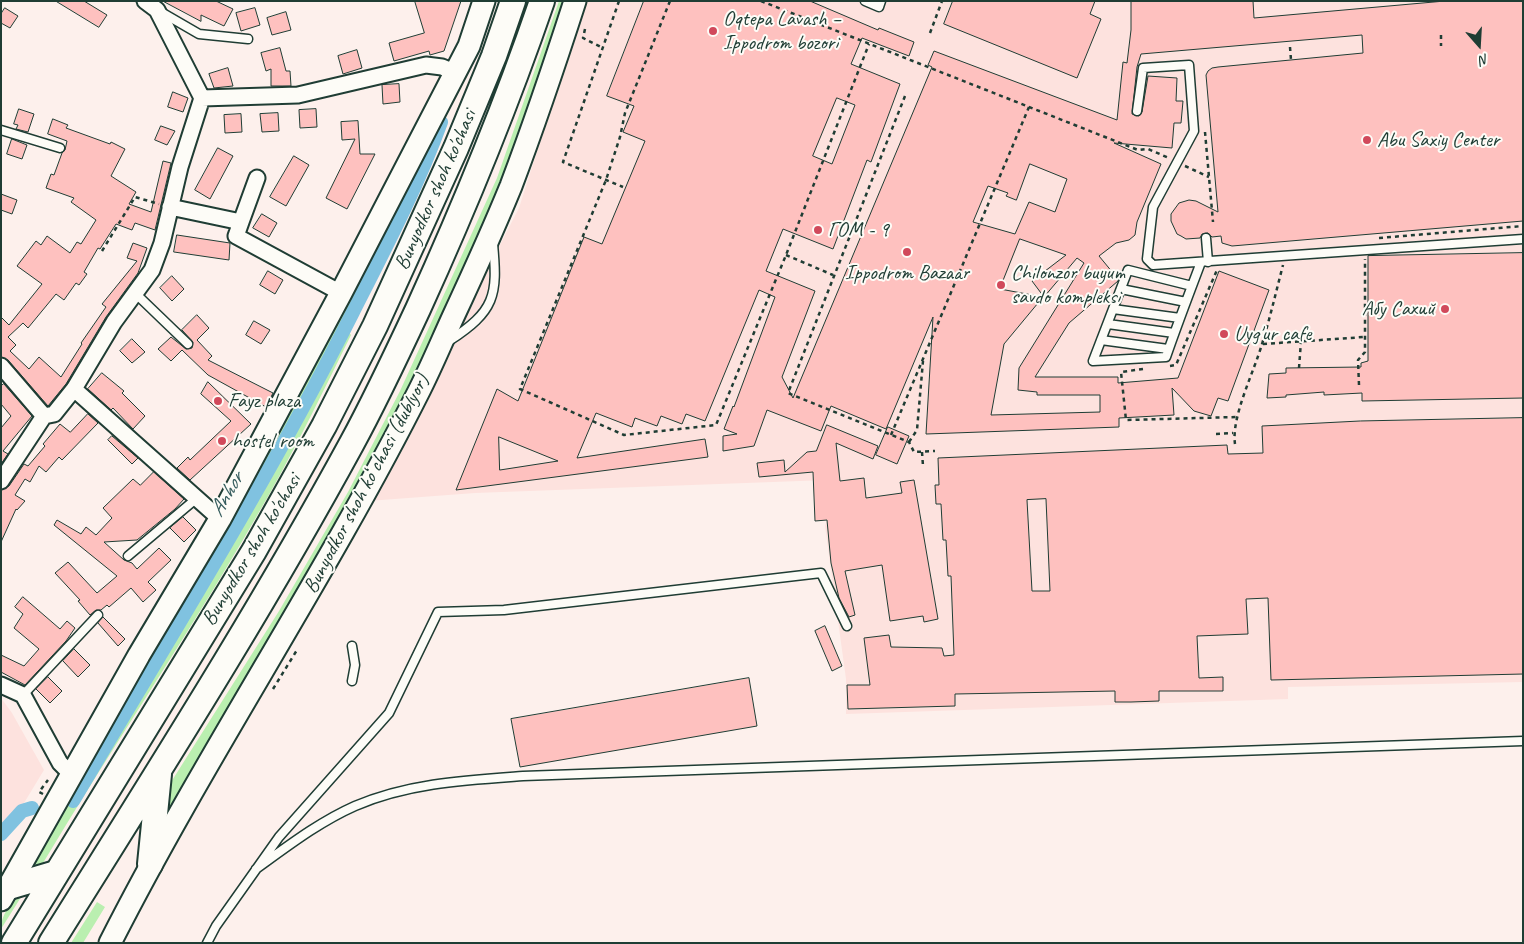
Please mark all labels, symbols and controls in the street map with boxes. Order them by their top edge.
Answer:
place label: Oqtepa Lavash – Ippodrom bozori [723,6,841,56]
north arrow [1454,20,1504,70]
marker: Oqtepa Lavash – Ippodrom bozori [707,25,719,37]
text: N [1477,50,1491,69]
street label: Bunyodkor shoh ko'chasi [389,106,483,274]
place label: Abu Saxiy Center [1377,127,1499,153]
marker: Abu Saxiy Center [1361,134,1373,146]
place label: ГОМ - 9 [828,217,889,243]
marker: ГОМ - 9 [812,224,824,236]
marker: Ippodrom Bazaar [901,246,913,258]
place label: Ippodrom Bazaar [845,260,969,286]
place label: Chilonzor buyum savdo kompleksi [1011,260,1125,310]
marker: Chilonzor buyum savdo kompleksi [995,279,1007,291]
place label: Абу Сахий [1362,296,1435,322]
marker: Абу Сахий [1439,303,1451,315]
place label: Uyg'ur cafe [1234,321,1311,347]
marker: Uyg'ur cafe [1218,328,1230,340]
street label: Bunyodkor shoh koʻchasi (dublyor) [299,370,435,598]
place label: Fayz plaza [228,388,300,414]
marker: Fayz plaza [212,395,224,407]
place label: hostel room [232,428,314,454]
marker: hostel room [216,435,228,447]
water label: Anhor [204,468,250,522]
street label: Bunyodkor shoh ko'chasi [197,470,307,630]

